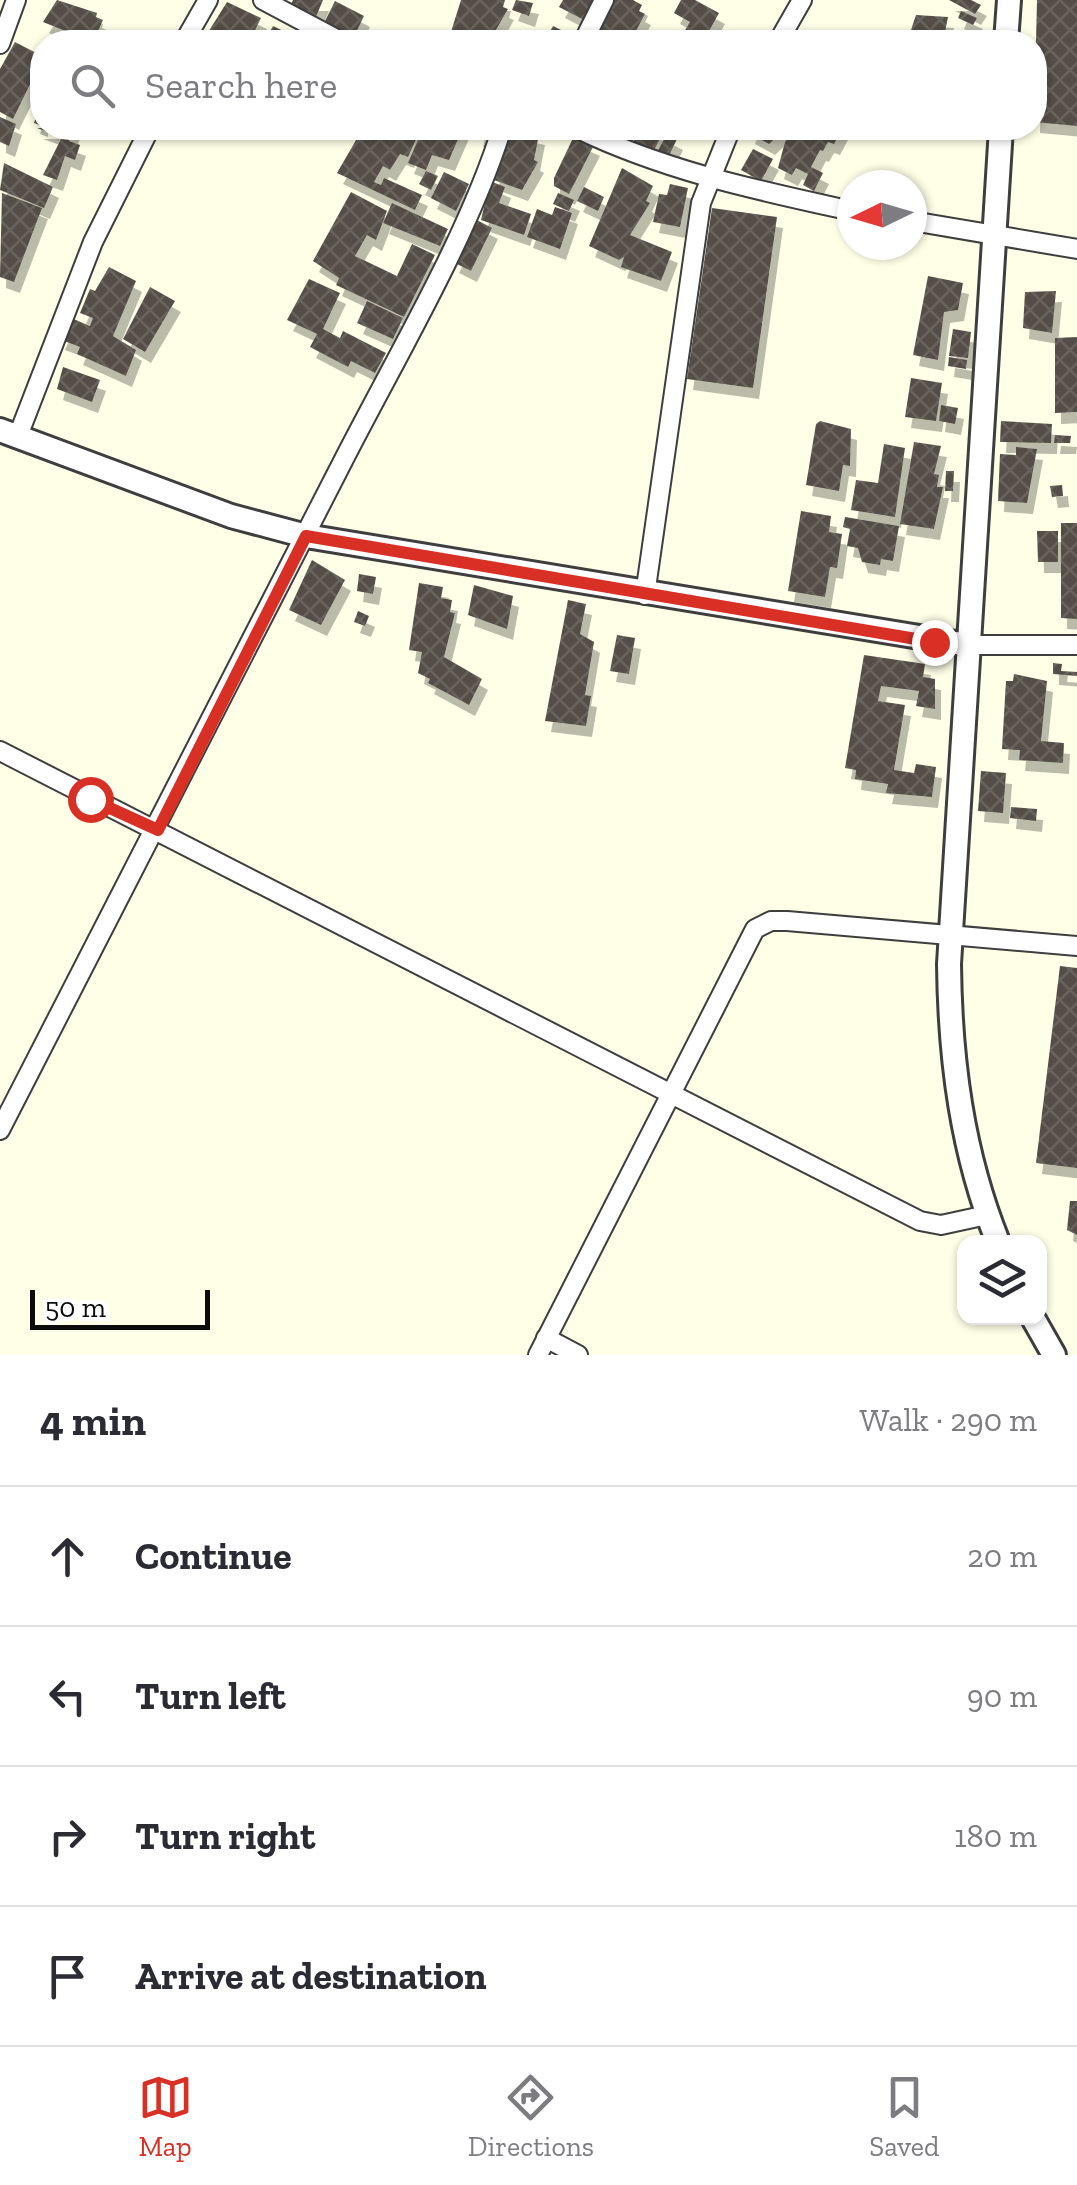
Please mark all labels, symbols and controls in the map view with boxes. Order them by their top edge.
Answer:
search box [30,30,1047,140]
icon: search [65,58,120,113]
text: Search here [145,62,337,108]
north arrow [837,170,927,260]
route end [912,620,958,666]
route start [68,777,114,823]
map controls [957,1235,1047,1325]
button: layers [957,1235,1047,1325]
scale bar [30,1285,210,1330]
text: 50 m [45,1291,106,1324]
text: 4 min [40,1395,146,1446]
text: Walk · 290 m [860,1401,1037,1439]
icon: ahead [40,1529,95,1584]
text: Continue [135,1533,292,1579]
text: 20 m [967,1537,1037,1575]
icon: left [40,1669,95,1724]
text: Turn left [135,1673,286,1719]
text: 90 m [967,1677,1037,1715]
icon: right [40,1809,95,1864]
text: Turn right [135,1813,315,1859]
text: 180 m [954,1817,1037,1855]
icon: arrive [40,1949,95,2004]
text: Arrive at destination [135,1953,486,1999]
tab: Map [138,2070,193,2163]
tab: Directions [468,2070,594,2163]
tab: Saved [869,2070,939,2163]

